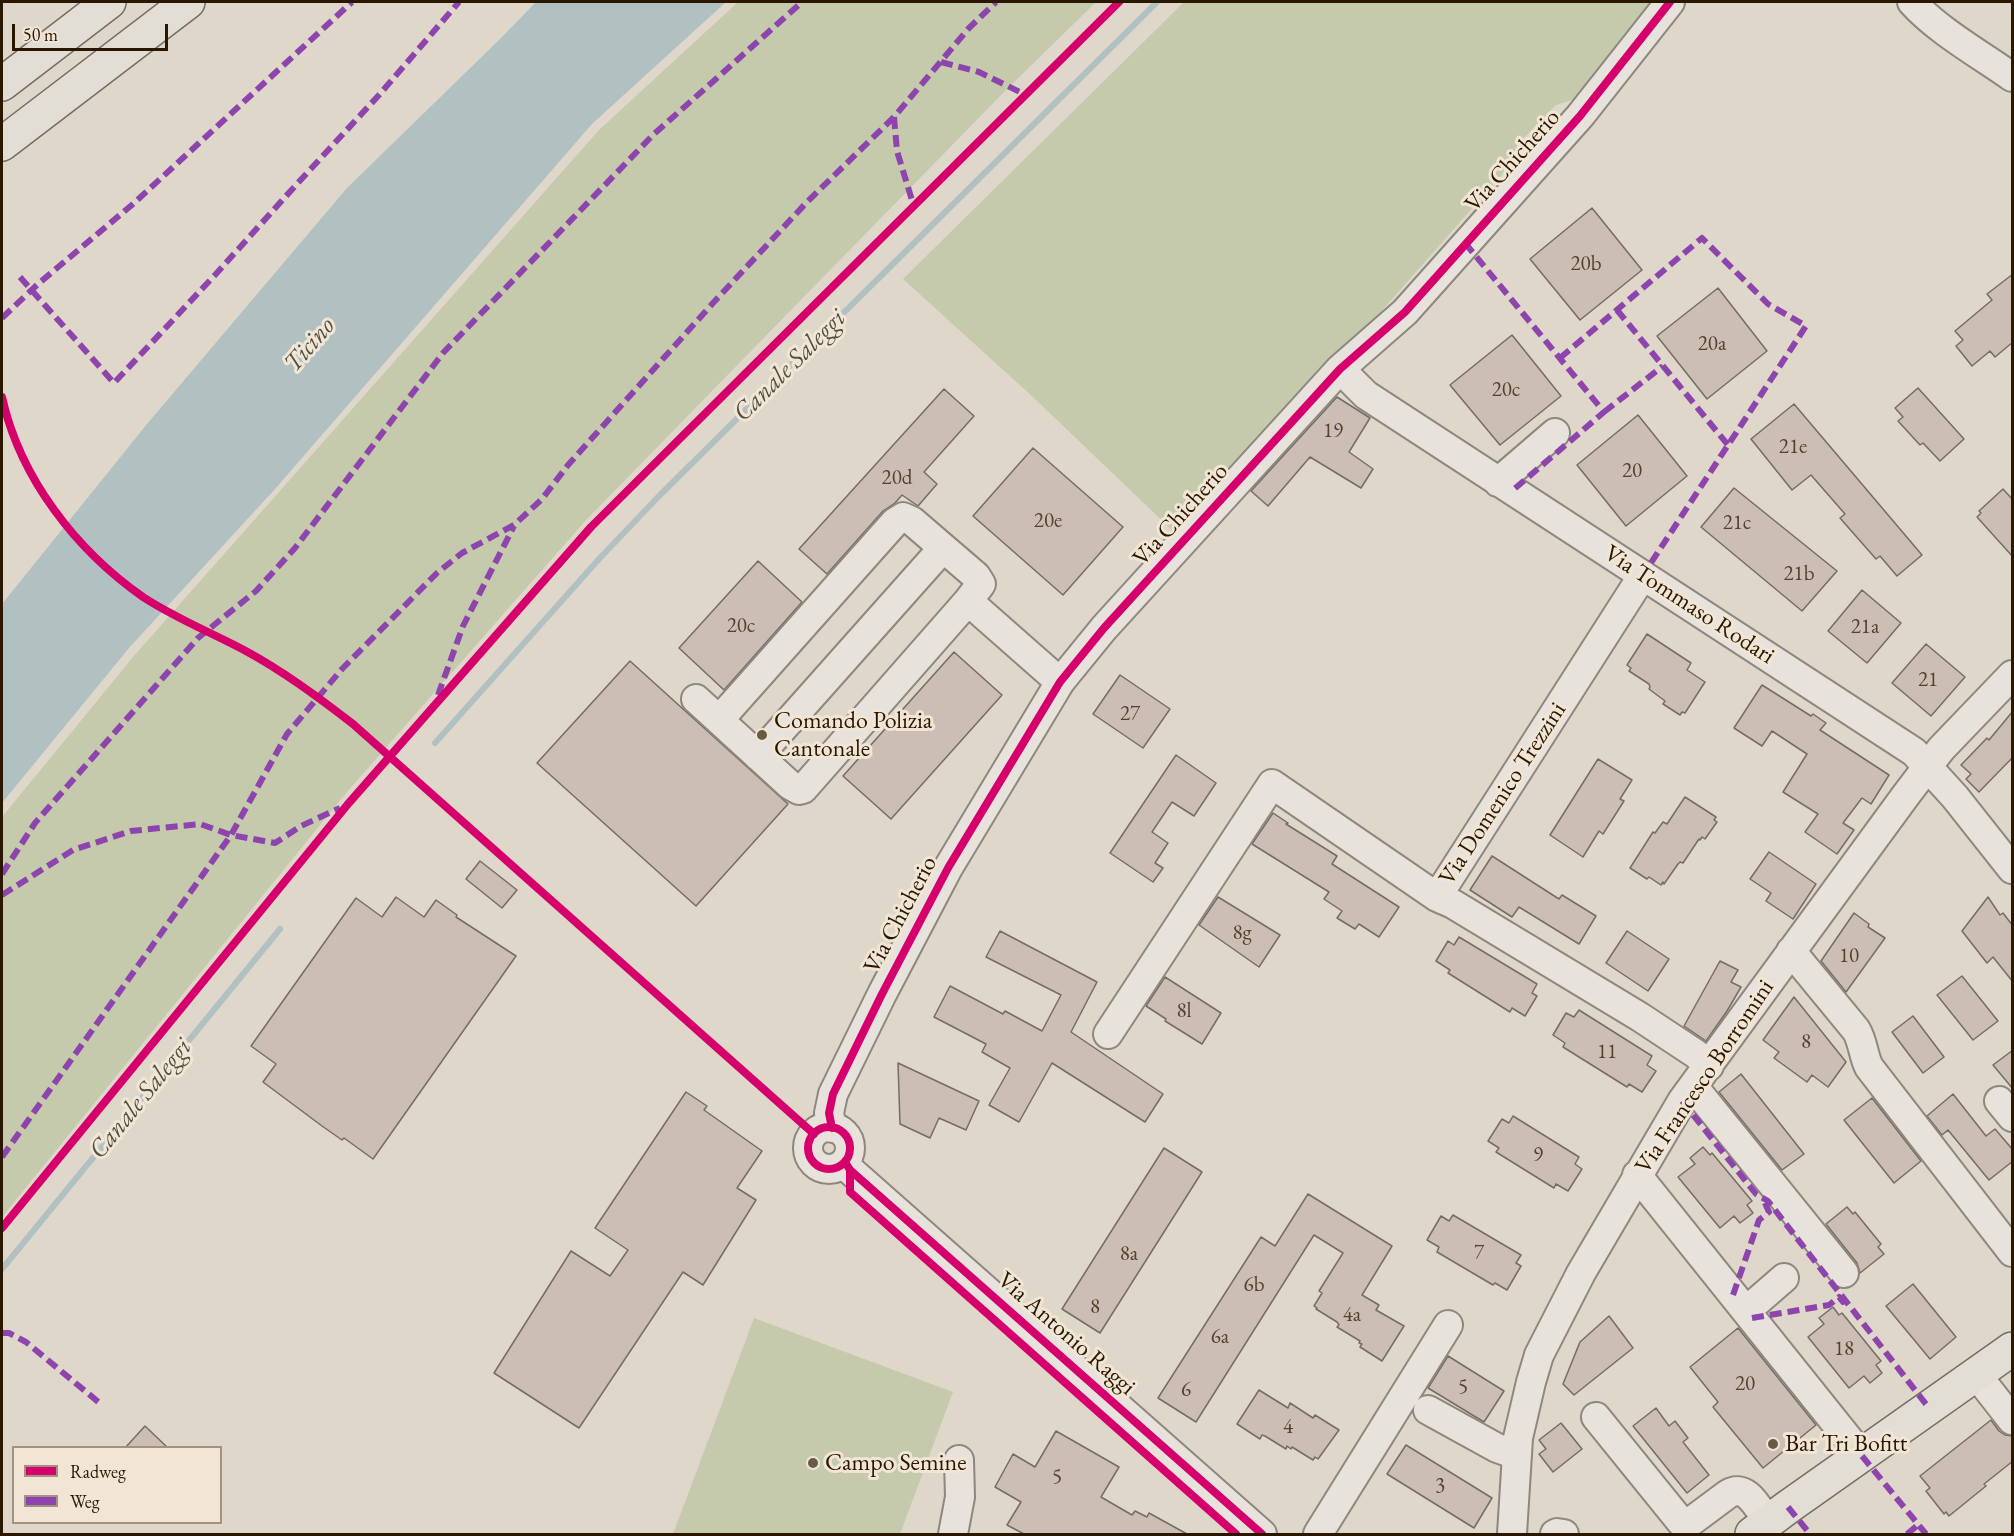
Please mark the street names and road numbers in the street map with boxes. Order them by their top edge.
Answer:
street label: Via Chicherio [1459,104,1567,218]
street label: Via Chicherio [1127,458,1235,572]
street label: Via Tommaso Rodari [1598,539,1780,671]
street label: Via Domenico Trezzini [1433,697,1573,891]
street label: Via Chicherio [858,852,944,978]
street label: Via Francesco Borromini [1629,975,1781,1179]
street label: Via Antonio Raggi [991,1266,1141,1402]

